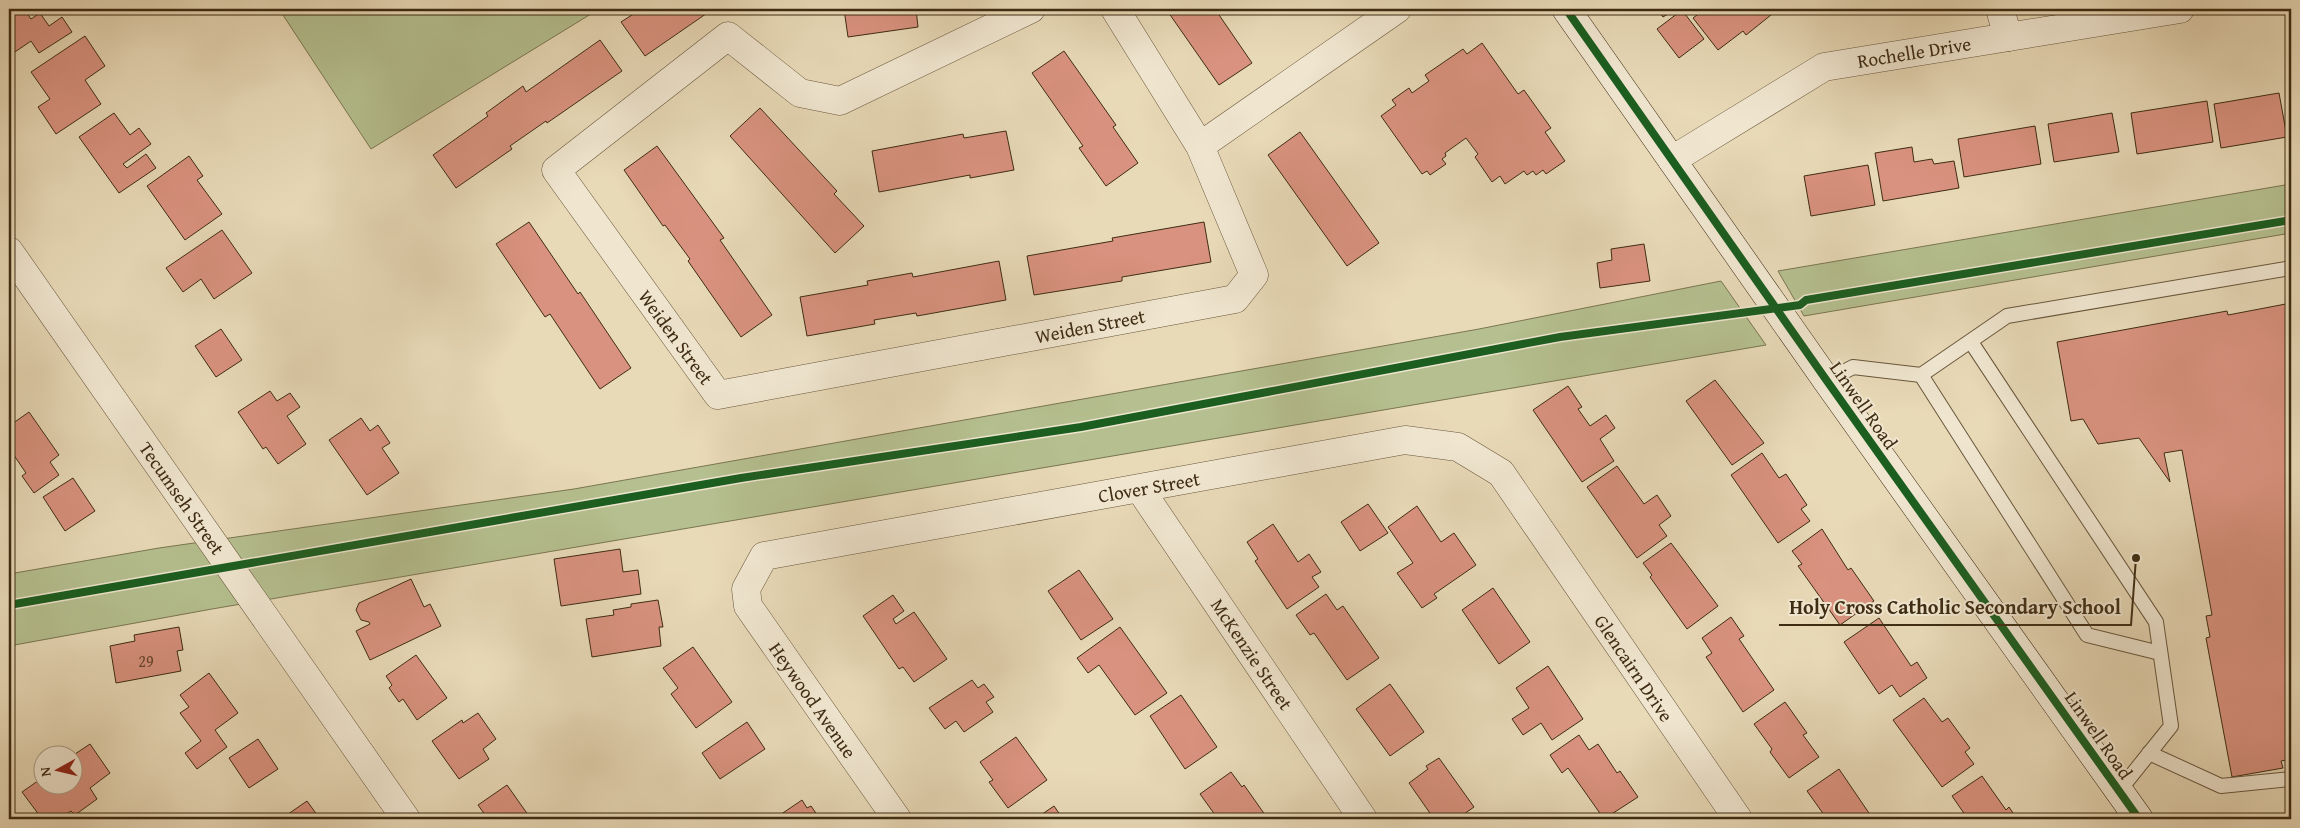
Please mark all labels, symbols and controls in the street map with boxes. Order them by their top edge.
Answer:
street label: Rochelle Drive [1855,29,1973,75]
street label: Weiden Street [632,284,720,391]
street label: Weiden Street [1033,302,1148,350]
street label: Linwell Road [1823,355,1905,455]
street label: Tecumseh Street [133,436,232,561]
street label: Clover Street [1096,464,1202,510]
callout: Holy Cross Catholic Secondary School [1779,590,2131,625]
street label: McKenzie Street [1204,592,1300,716]
text: Holy Cross Catholic Secondary School [1789,592,2121,621]
street label: Glencairn Drive [1588,609,1680,727]
street label: Heywood Avenue [762,636,864,764]
house number: 29 [138,649,154,673]
street label: Linwell Road [2058,685,2140,785]
north arrow [32,746,82,796]
text: N [34,765,56,778]

